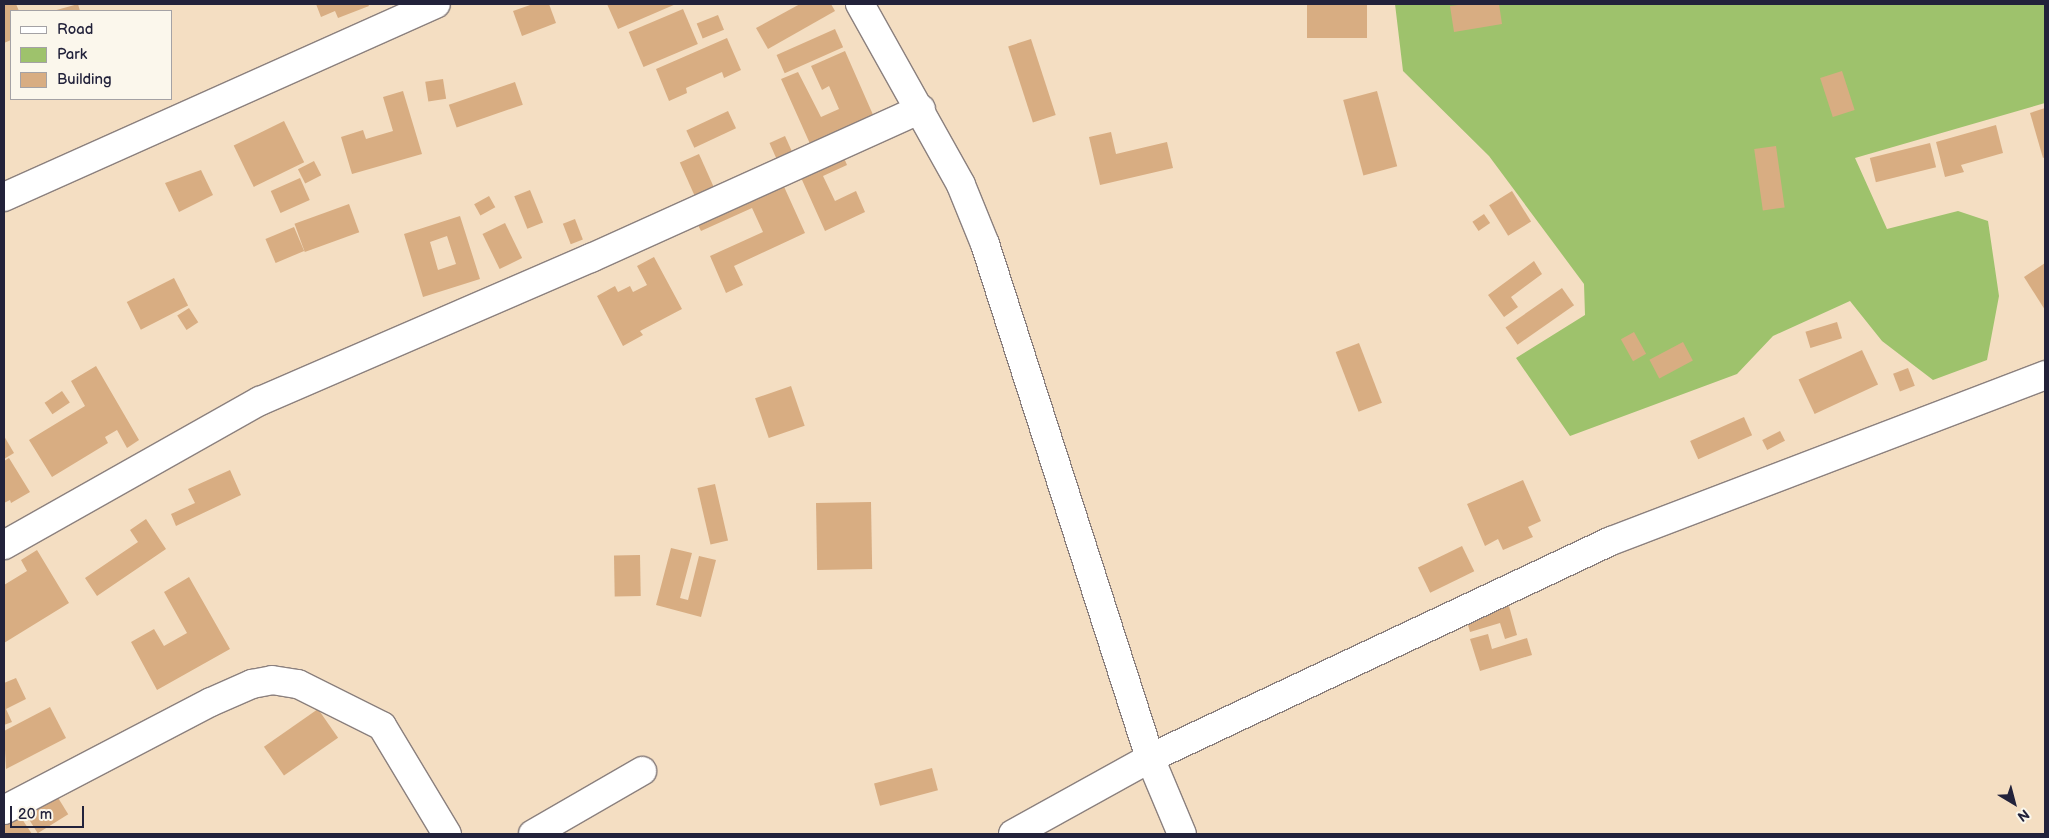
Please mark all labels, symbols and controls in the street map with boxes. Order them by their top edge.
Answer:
legend [10,10,172,100]
text: Road [57,20,93,39]
text: Park [57,45,87,64]
text: Building [57,70,112,89]
north arrow [1989,778,2039,828]
scale bar [12,796,86,828]
text: 20 m [18,805,52,824]
text: N [2014,805,2033,825]

